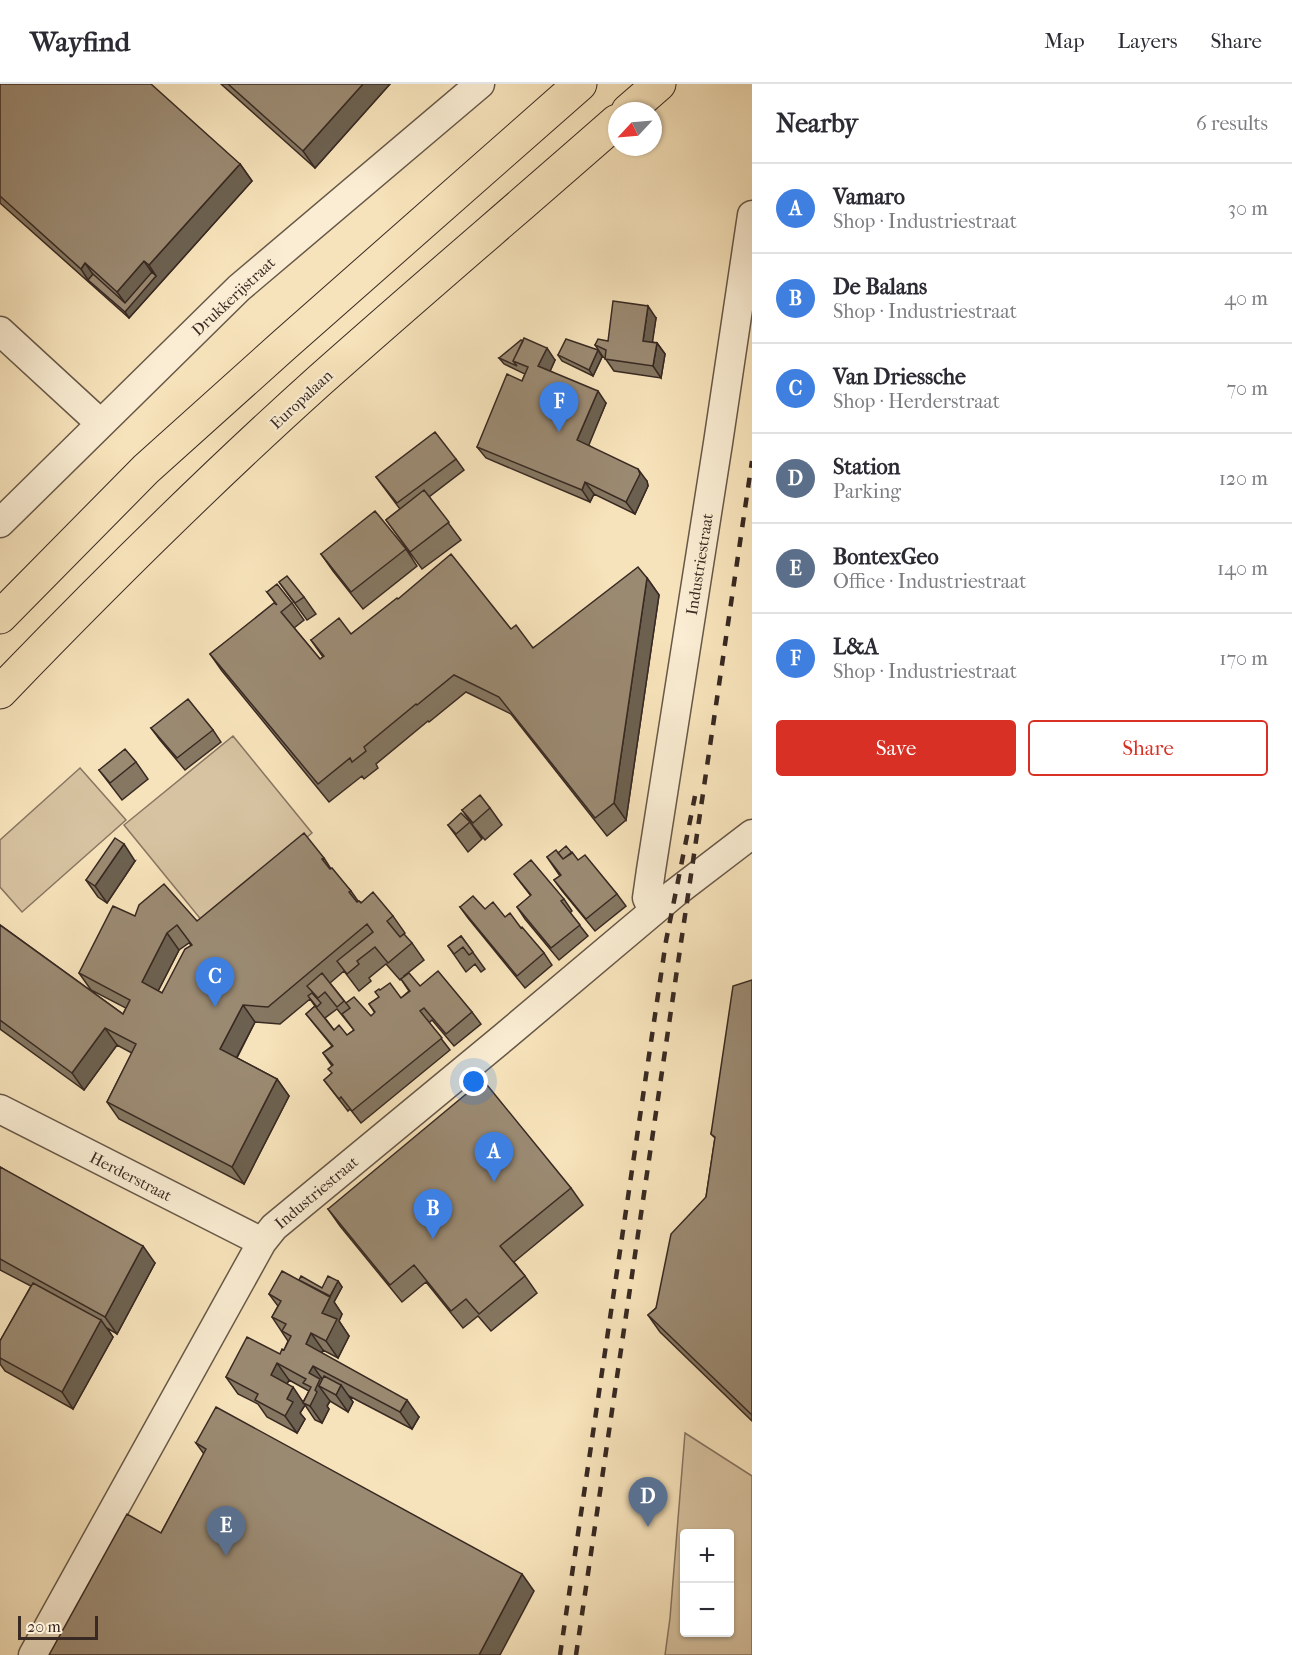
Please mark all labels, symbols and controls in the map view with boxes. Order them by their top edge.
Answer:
text: Wayfind [30,25,130,58]
text: Map [1044,29,1085,53]
text: Layers [1118,29,1177,53]
text: Share [1210,29,1262,53]
north arrow [608,102,662,156]
text: Nearby [776,108,858,139]
text: 6 results [1196,112,1268,135]
text: Vamaro [833,184,905,210]
text: A [789,197,802,220]
text: 30 m [1228,197,1268,220]
text: Shop · Industriestraat [833,210,1017,233]
street label: Drukkerijstraat [188,253,279,340]
text: De Balans [833,274,927,300]
text: B [789,287,802,310]
text: 40 m [1224,287,1268,310]
text: Shop · Industriestraat [833,300,1017,323]
text: Van Driessche [833,364,966,390]
street label: Europalaan [266,365,337,433]
text: C [789,377,802,400]
text: 70 m [1226,377,1268,400]
pin: F [540,382,578,432]
text: Shop · Herderstraat [833,390,1000,413]
text: Station [833,454,900,480]
text: D [788,467,803,490]
text: 120 m [1219,467,1268,490]
text: Parking [833,480,901,503]
street label: Industriestraat [682,511,717,616]
text: BontexGeo [833,544,939,570]
text: E [789,557,802,580]
text: 140 m [1217,557,1268,580]
text: Office · Industriestraat [833,570,1026,593]
text: L&A [833,634,879,660]
text: F [790,647,801,670]
text: 170 m [1219,647,1268,670]
text: Shop · Industriestraat [833,660,1017,683]
button: Save [776,720,1016,776]
button: Share [1028,720,1268,776]
pin: C [196,958,234,1007]
your location [459,1067,488,1096]
pin: A [474,1132,514,1182]
street label: Herderstraat [87,1148,175,1205]
street label: Industriestraat [271,1152,362,1233]
pin: B [414,1190,452,1239]
pin: D [628,1478,668,1527]
pin: E [206,1506,246,1556]
map controls [680,1529,734,1637]
button: + [680,1529,734,1583]
button: − [680,1583,734,1637]
scale bar [18,1613,98,1640]
text: 20 m [27,1617,61,1636]

